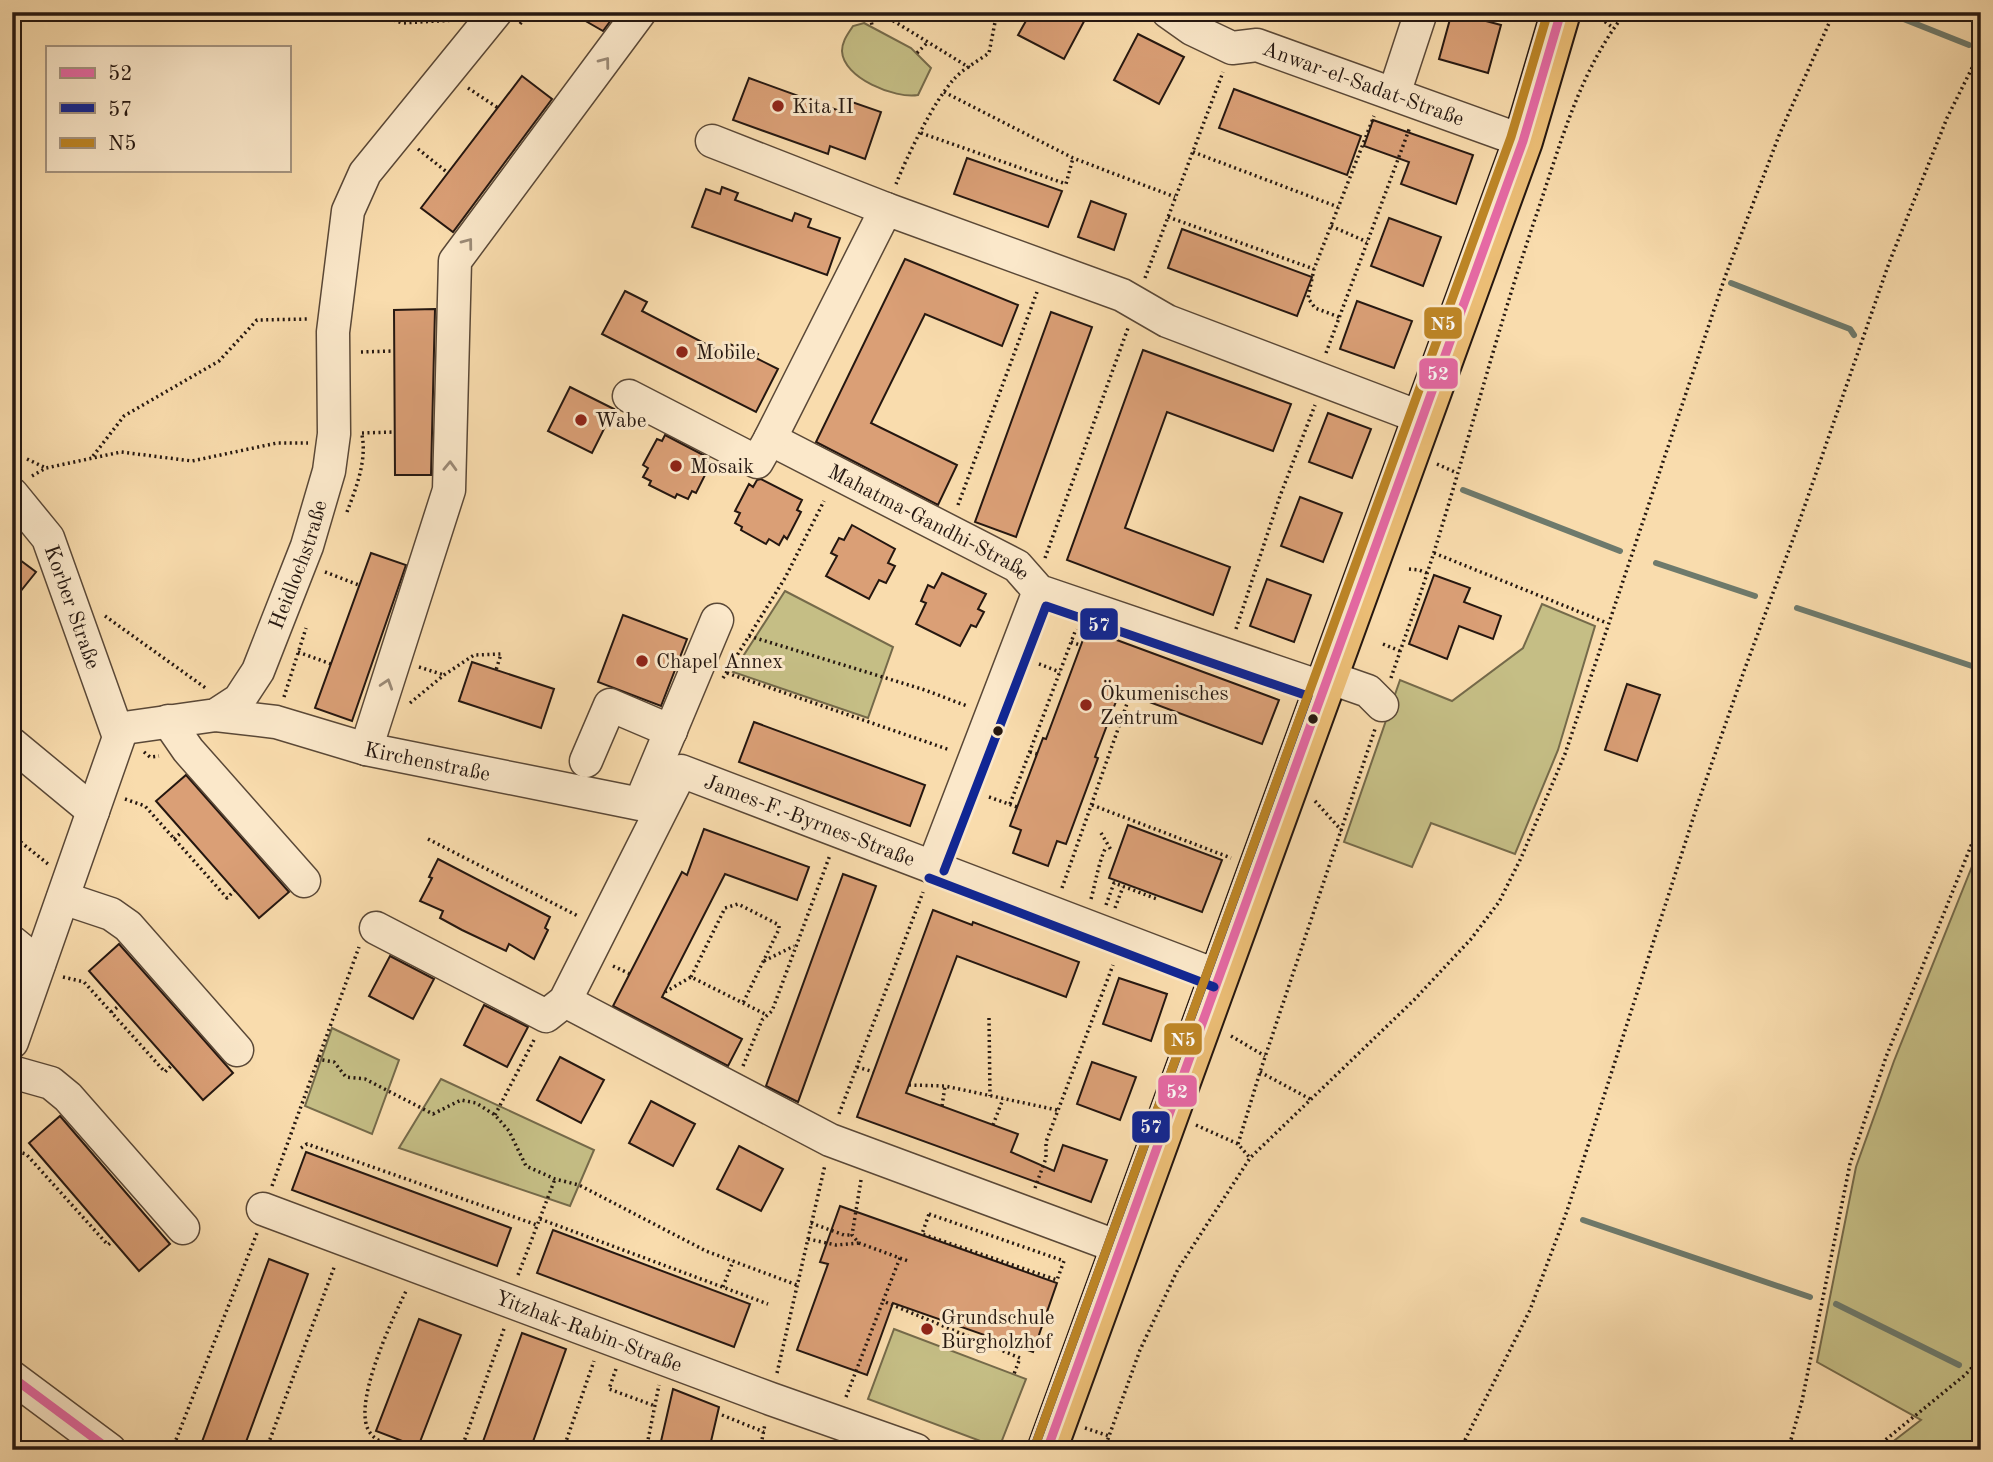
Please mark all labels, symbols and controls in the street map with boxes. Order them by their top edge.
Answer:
street label: Anwar-el-Sadat-Straße [1259,39,1467,131]
legend [46,46,290,172]
one-way arrow [597,57,610,69]
text: 52 [108,64,132,85]
place label: Kita II [792,97,854,118]
marker: Kita II [770,98,786,114]
text: 57 [108,100,132,121]
text: N5 [108,134,136,155]
one-way arrow [460,239,473,251]
line badge: N5 [1423,306,1463,340]
text: N5 [1430,316,1456,335]
place label: Mobile [696,343,756,364]
marker: Mobile [674,344,690,360]
line badge: 52 [1418,357,1459,390]
text: 52 [1427,366,1449,385]
place label: Wabe [595,411,647,432]
marker: Wabe [573,412,589,428]
place label: Mosaik [690,457,754,478]
marker: Mosaik [668,458,684,474]
one-way arrow [442,461,457,472]
street label: Mahatma-Gandhi-Straße [824,462,1033,585]
street label: Heidlochstraße [266,498,332,633]
street label: Korber Straße [39,543,103,672]
line badge: 57 [1079,607,1119,641]
text: 57 [1088,617,1110,636]
place label: Chapel Annex [656,652,783,673]
marker: Chapel Annex [634,653,650,669]
one-way arrow [378,678,393,690]
place label: Ökumenisches Zentrum [1100,680,1229,729]
marker: Ökumenisches Zentrum [1078,697,1094,713]
unlabelled marker [1306,712,1320,726]
unlabelled marker [991,724,1005,738]
street label: Kirchenstraße [362,740,492,786]
street label: James-F.-Byrnes-Straße [701,772,917,871]
line badge: N5 [1163,1022,1203,1056]
text: N5 [1170,1032,1196,1051]
line badge: 52 [1157,1074,1198,1108]
text: 52 [1166,1084,1188,1103]
line badge: 57 [1131,1110,1171,1144]
text: 57 [1140,1119,1162,1138]
street label: Yitzhak-Rabin-Straße [492,1288,685,1377]
place label: Grundschule Burgholzhof [941,1308,1054,1353]
marker: Grundschule Burgholzhof [919,1321,935,1337]

